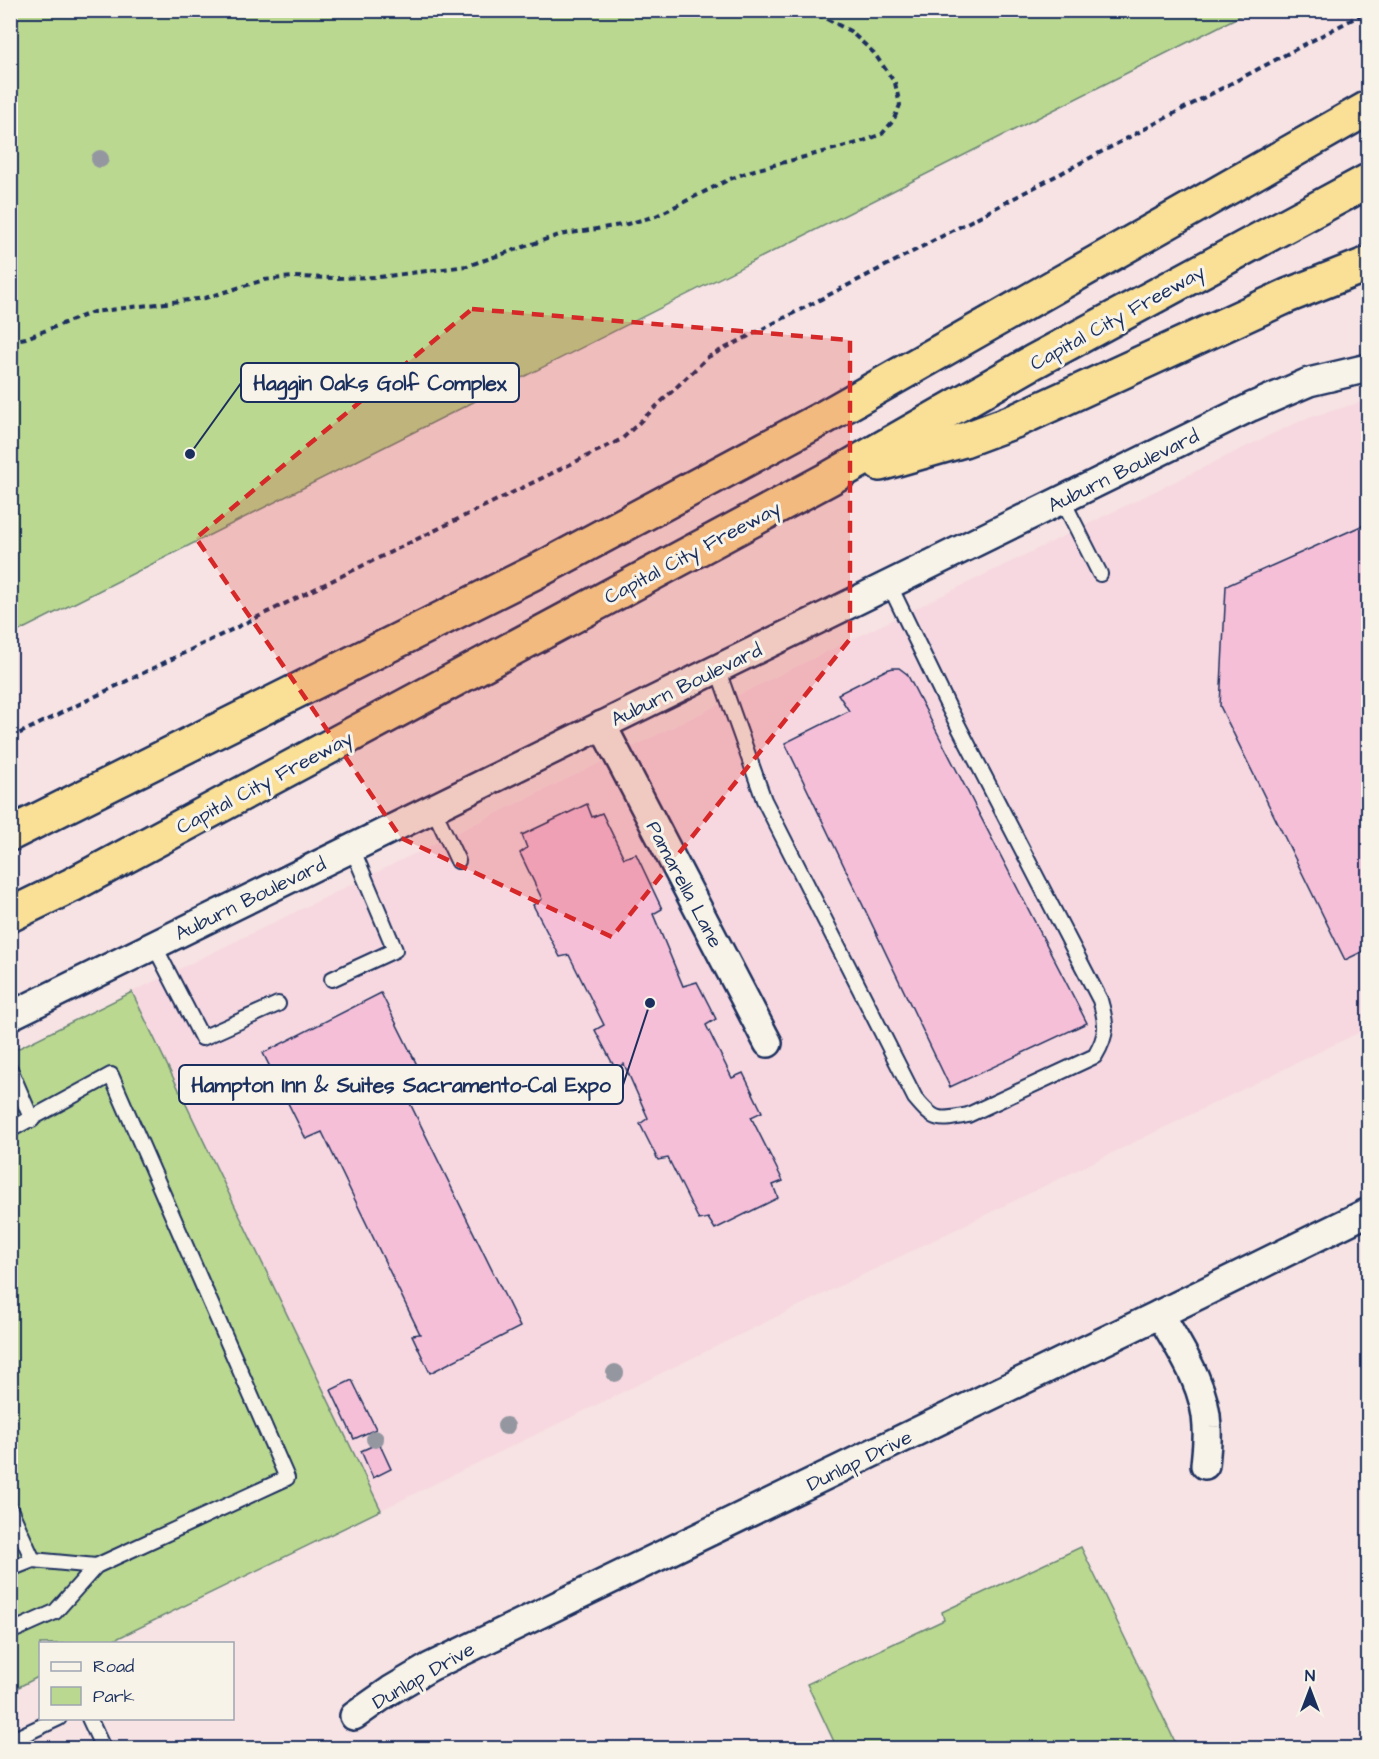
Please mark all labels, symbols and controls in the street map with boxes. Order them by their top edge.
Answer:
street label: Capital City Freeway [1025,258,1210,379]
callout: Haggin Oaks Golf Complex [241,363,519,402]
text: Haggin Oaks Golf Complex [253,369,508,400]
street label: Auburn Boulevard [1043,422,1204,520]
street label: Capital City Freeway [599,494,786,612]
street label: Auburn Boulevard [606,636,767,734]
street label: Capital City Freeway [171,724,358,842]
street label: Pamarella Lane [639,816,729,953]
street label: Auburn Boulevard [170,850,331,948]
callout: Hampton Inn & Suites Sacramento-Cal Expo [179,1065,623,1104]
text: Hampton Inn & Suites Sacramento-Cal Expo [191,1071,611,1101]
street label: Dunlap Drive [802,1423,917,1498]
street label: Dunlap Drive [367,1635,480,1716]
legend [39,1642,234,1720]
text: Road [93,1654,134,1679]
north arrow [1280,1660,1340,1720]
text: N [1305,1665,1315,1687]
text: Park [93,1684,135,1709]

